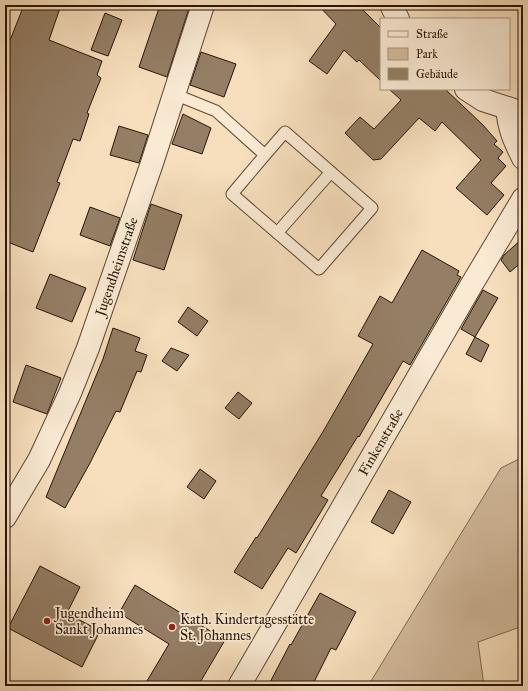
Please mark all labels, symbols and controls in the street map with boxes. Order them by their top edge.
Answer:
legend [380,18,510,90]
text: Straße [416,27,448,41]
text: Park [416,47,438,61]
text: Gebäude [416,67,458,81]
street label: Jugendheimstraße [91,215,141,320]
street label: Finkenstraße [354,405,407,479]
place label: Jugendheim Sankt Johannes [53,605,143,639]
place label: Kath. Kindertagesstätte St. Johannes [180,611,314,645]
marker: Jugendheim Sankt Johannes [42,616,52,626]
marker: Kath. Kindertagesstätte St. Johannes [167,622,177,632]

